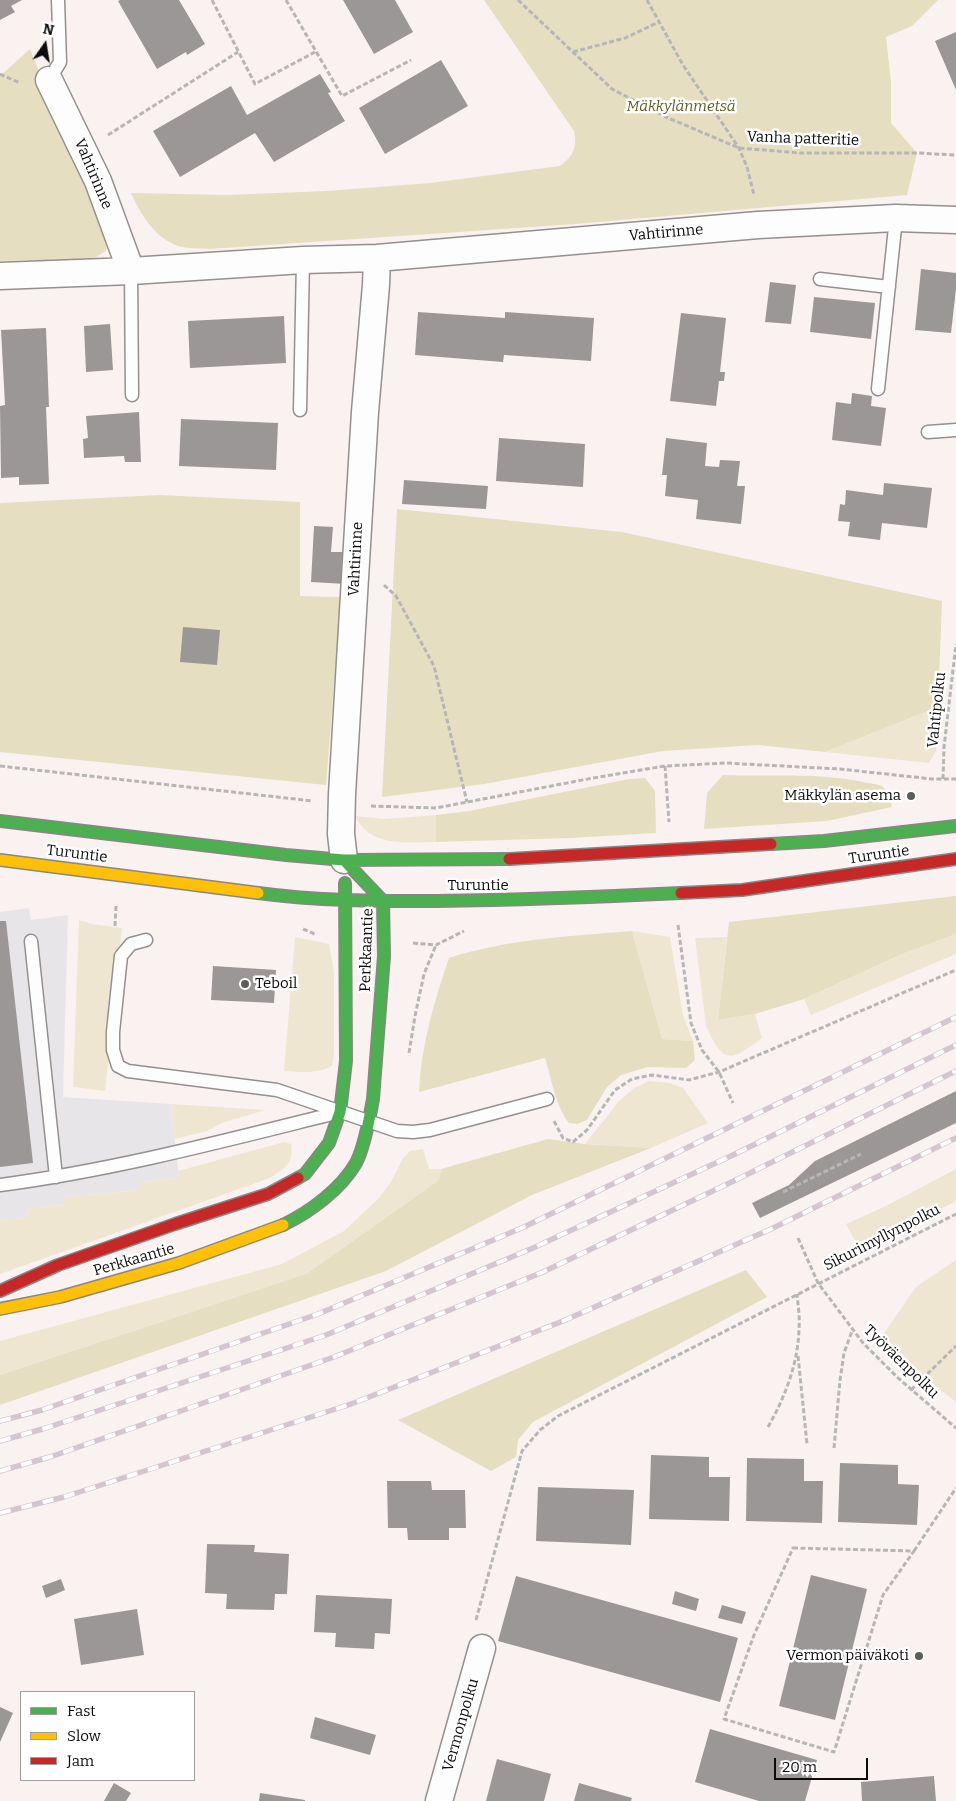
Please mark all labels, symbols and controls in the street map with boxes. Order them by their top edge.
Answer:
north arrow [20,20,70,70]
text: N [41,20,56,39]
park label: Mäkkylänmetsä [626,98,736,116]
street label: Vanha patteritie [747,128,859,150]
street label: Vahtirinne [70,136,116,212]
street label: Vahtirinne [628,221,704,245]
street label: Vahtirinne [345,521,367,597]
street label: Vahtipolku [924,671,950,749]
place label: Mäkkylän asema [784,787,901,805]
marker: Mäkkylän asema [905,790,917,802]
street label: Turuntie [46,841,108,867]
street label: Turuntie [847,842,911,868]
street label: Turuntie [447,877,509,895]
street label: Perkkaantie [357,908,377,992]
place label: Teboil [255,975,297,993]
marker: Teboil [239,978,251,990]
street label: Sikurimyllynpolku [821,1201,943,1275]
street label: Perkkaantie [91,1240,177,1280]
street label: Työväenpolku [860,1322,942,1402]
place label: Vermon päiväkoti [786,1647,909,1665]
marker: Vermon päiväkoti [913,1650,925,1662]
street label: Vermonpolku [439,1676,483,1774]
legend [20,1691,195,1781]
text: Fast [67,1702,96,1720]
text: Slow [67,1727,101,1745]
scale bar [776,1748,870,1780]
text: Jam [67,1752,94,1770]
text: 20 m [782,1758,817,1776]

